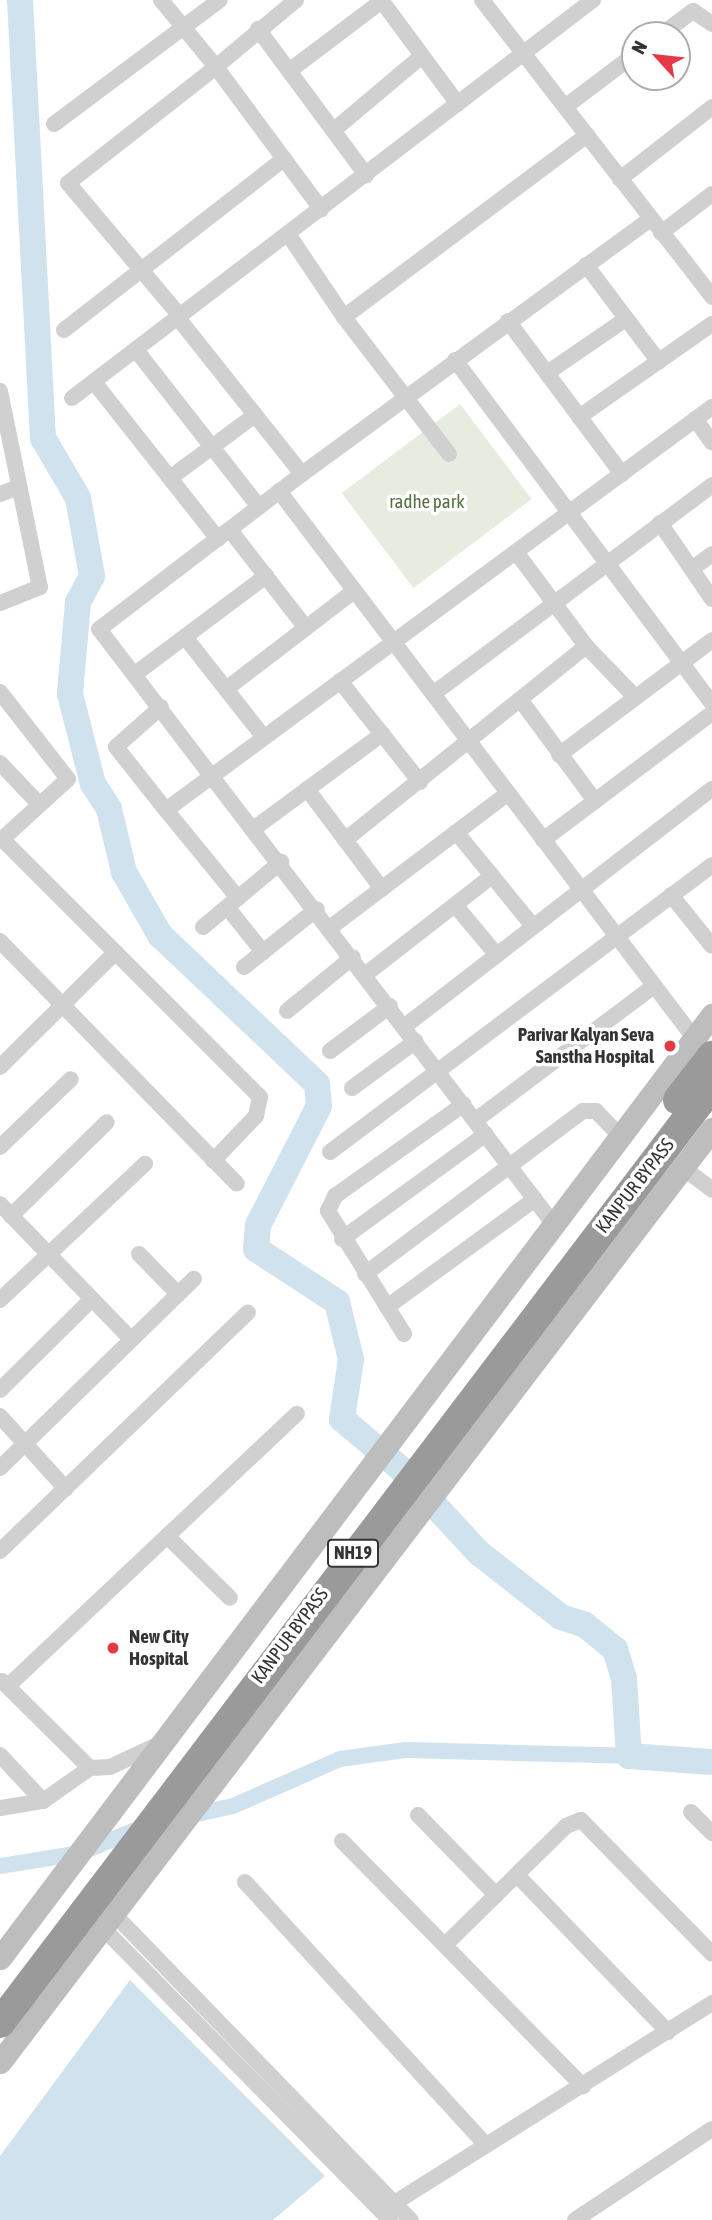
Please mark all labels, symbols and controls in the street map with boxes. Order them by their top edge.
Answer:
north arrow [621,21,691,91]
text: N [627,37,651,57]
park label: radhe park [389,491,465,513]
place label: Parivar Kalyan Seva Sanstha Hospital [518,1024,654,1068]
marker: Parivar Kalyan Seva Sanstha Hospital [660,1036,680,1056]
street label: KANPUR BYPASS [591,1134,679,1238]
road number: NH19 [327,1538,379,1568]
street label: KANPUR BYPASS [247,1584,333,1688]
place label: New City Hospital [129,1626,189,1670]
marker: New City Hospital [103,1638,123,1658]

